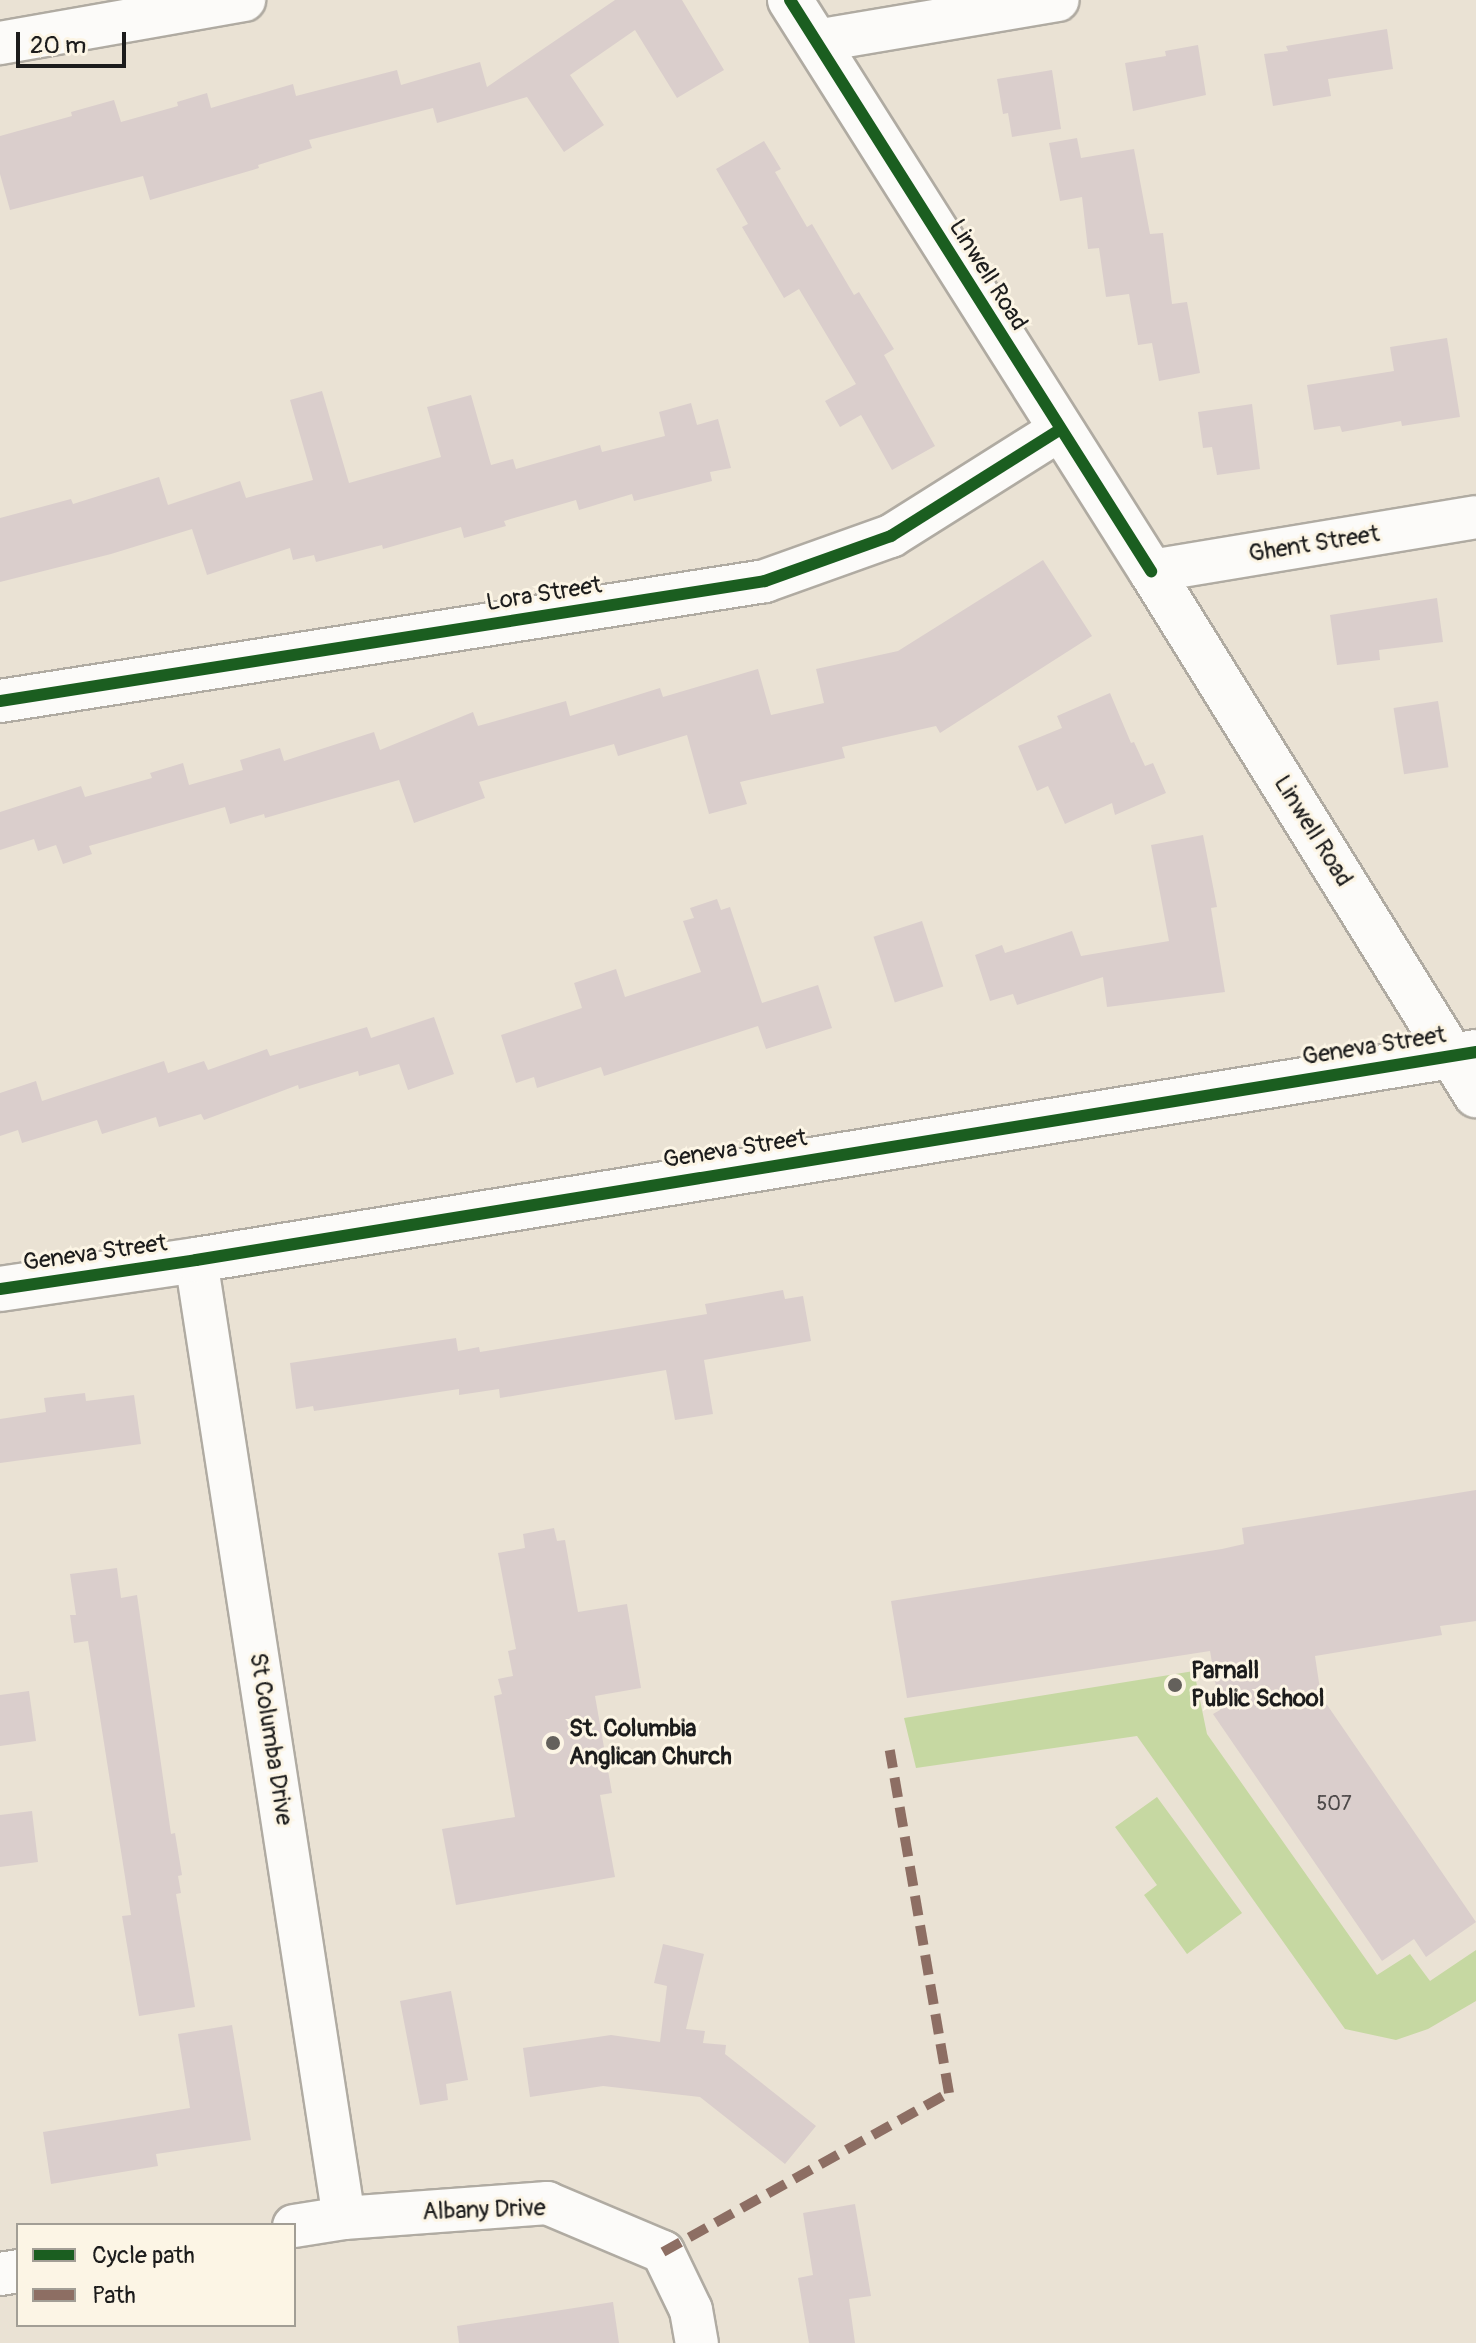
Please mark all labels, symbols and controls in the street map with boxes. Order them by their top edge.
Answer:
scale bar [20,16,130,66]
text: 20 m [30,31,86,60]
street label: Linwell Road [943,214,1033,336]
street label: Ghent Street [1247,519,1381,569]
street label: Lora Street [484,571,604,617]
street label: Linwell Road [1268,770,1358,892]
street label: Geneva Street [1300,1020,1448,1072]
street label: Geneva Street [661,1123,809,1175]
street label: Geneva Street [21,1229,169,1277]
street label: St Columba Drive [243,1651,299,1827]
place label: Parnall Public School [1191,1657,1324,1713]
marker: Parnall Public School [1166,1676,1184,1694]
place label: St. Columbia Anglican Church [569,1715,732,1771]
marker: St. Columbia Anglican Church [544,1734,562,1752]
house number: 507 [1316,1791,1352,1815]
street label: Albany Drive [422,2193,546,2227]
legend [16,2223,296,2327]
text: Cycle path [92,2241,195,2270]
text: Path [92,2281,136,2310]

